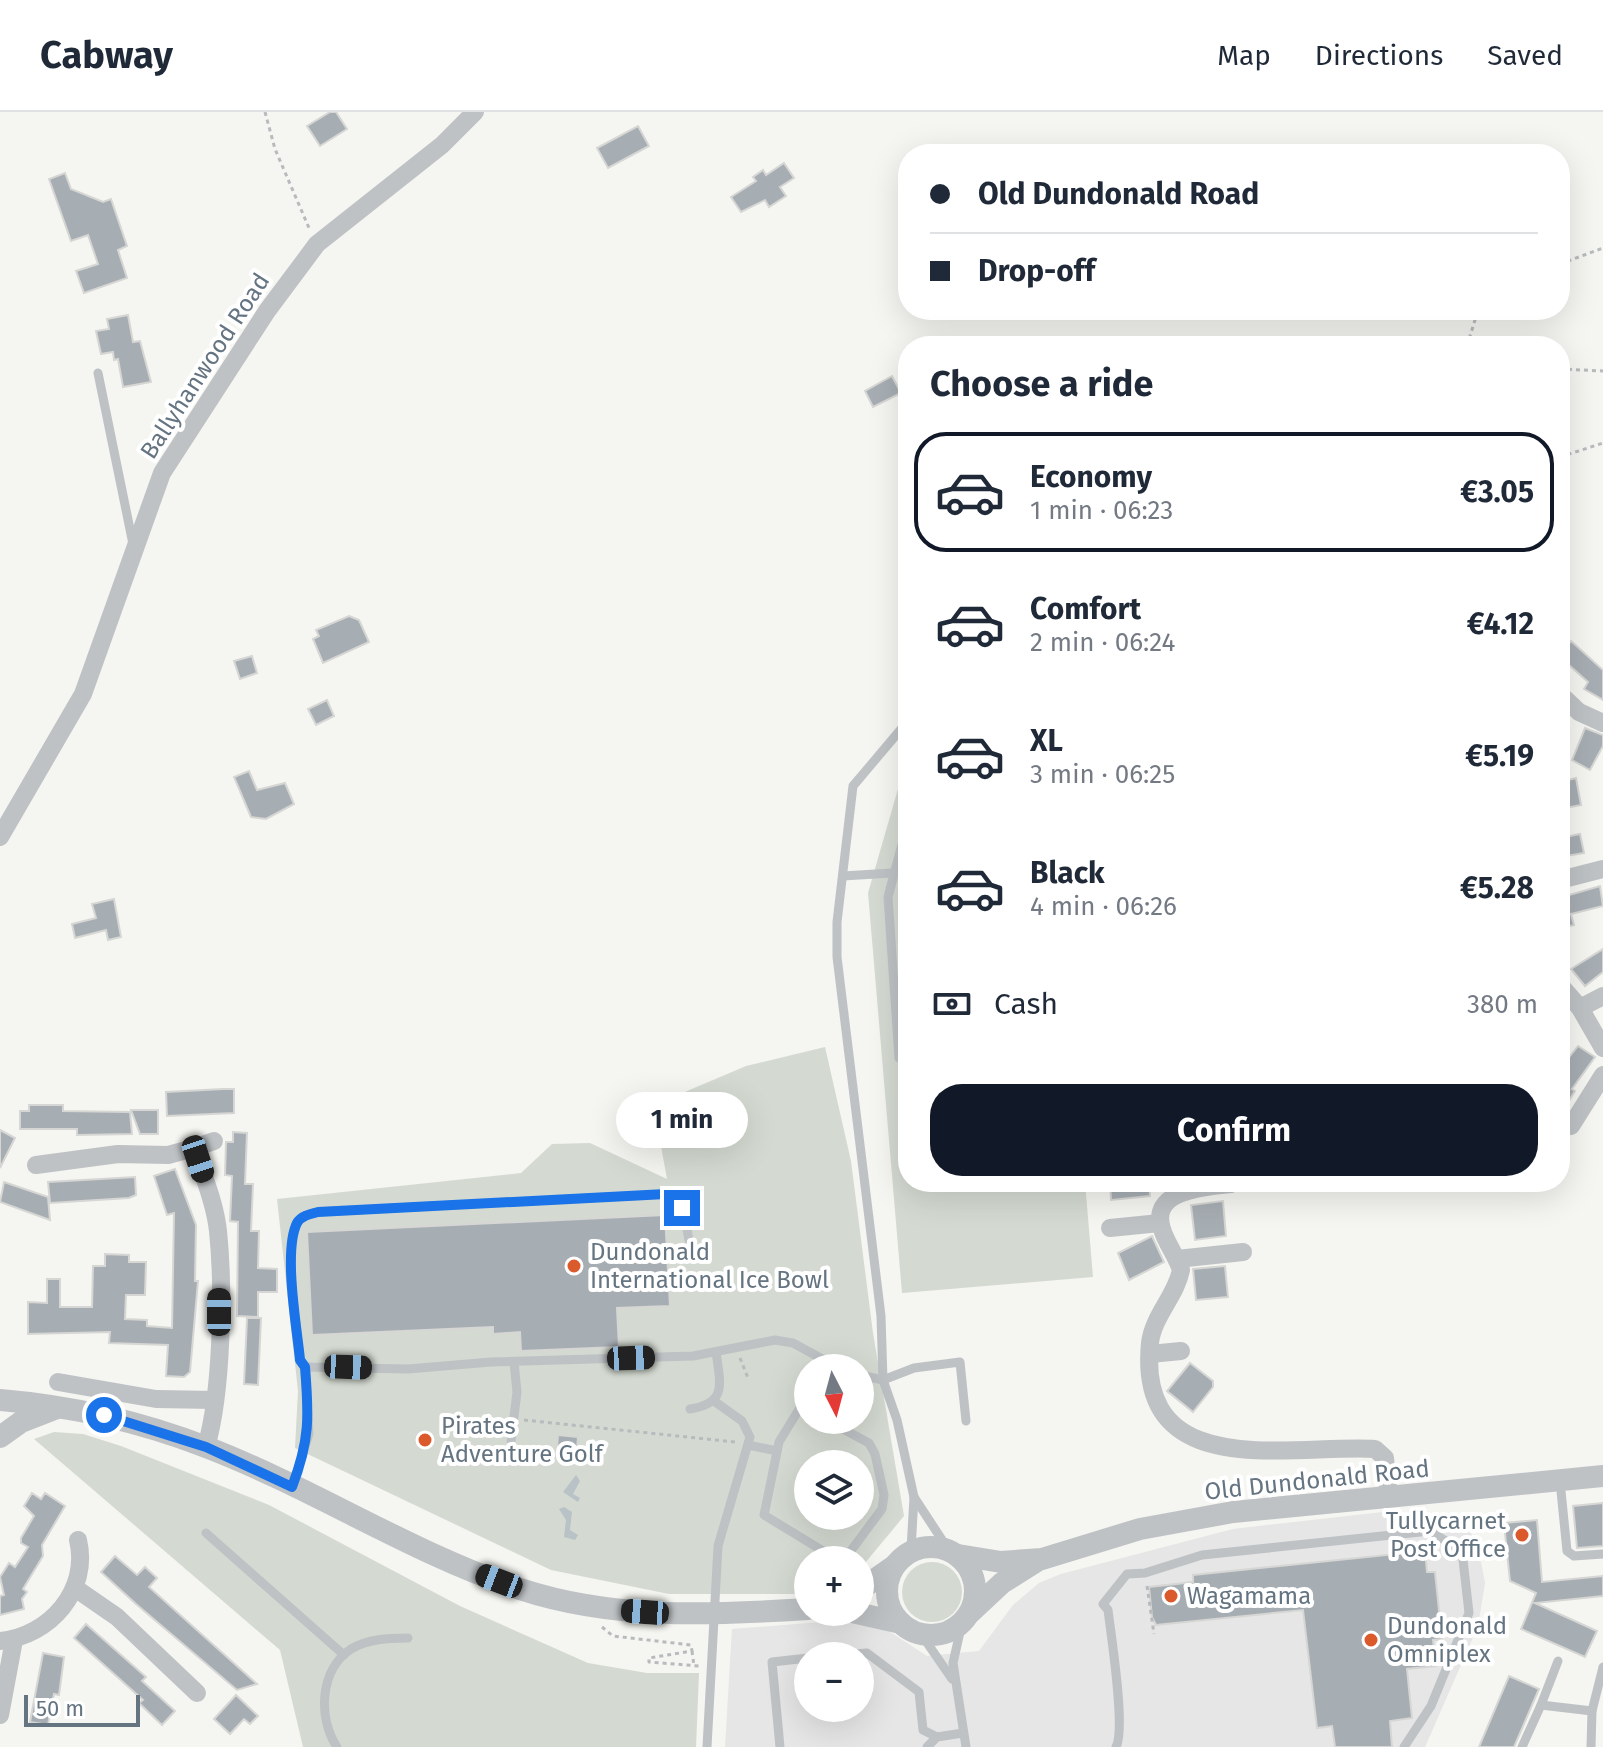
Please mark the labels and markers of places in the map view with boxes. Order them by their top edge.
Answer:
place label: Dundonald International Ice Bowl [590,1238,829,1294]
marker: Dundonald International Ice Bowl [565,1257,583,1275]
place label: Pirates Adventure Golf [441,1412,605,1468]
marker: Pirates Adventure Golf [416,1431,434,1449]
place label: Tullycarnet Post Office [1386,1507,1506,1563]
marker: Tullycarnet Post Office [1513,1526,1531,1544]
place label: Wagamama [1187,1582,1311,1610]
marker: Wagamama [1162,1587,1180,1605]
place label: Dundonald Omniplex [1387,1612,1507,1668]
marker: Dundonald Omniplex [1362,1631,1380,1649]

